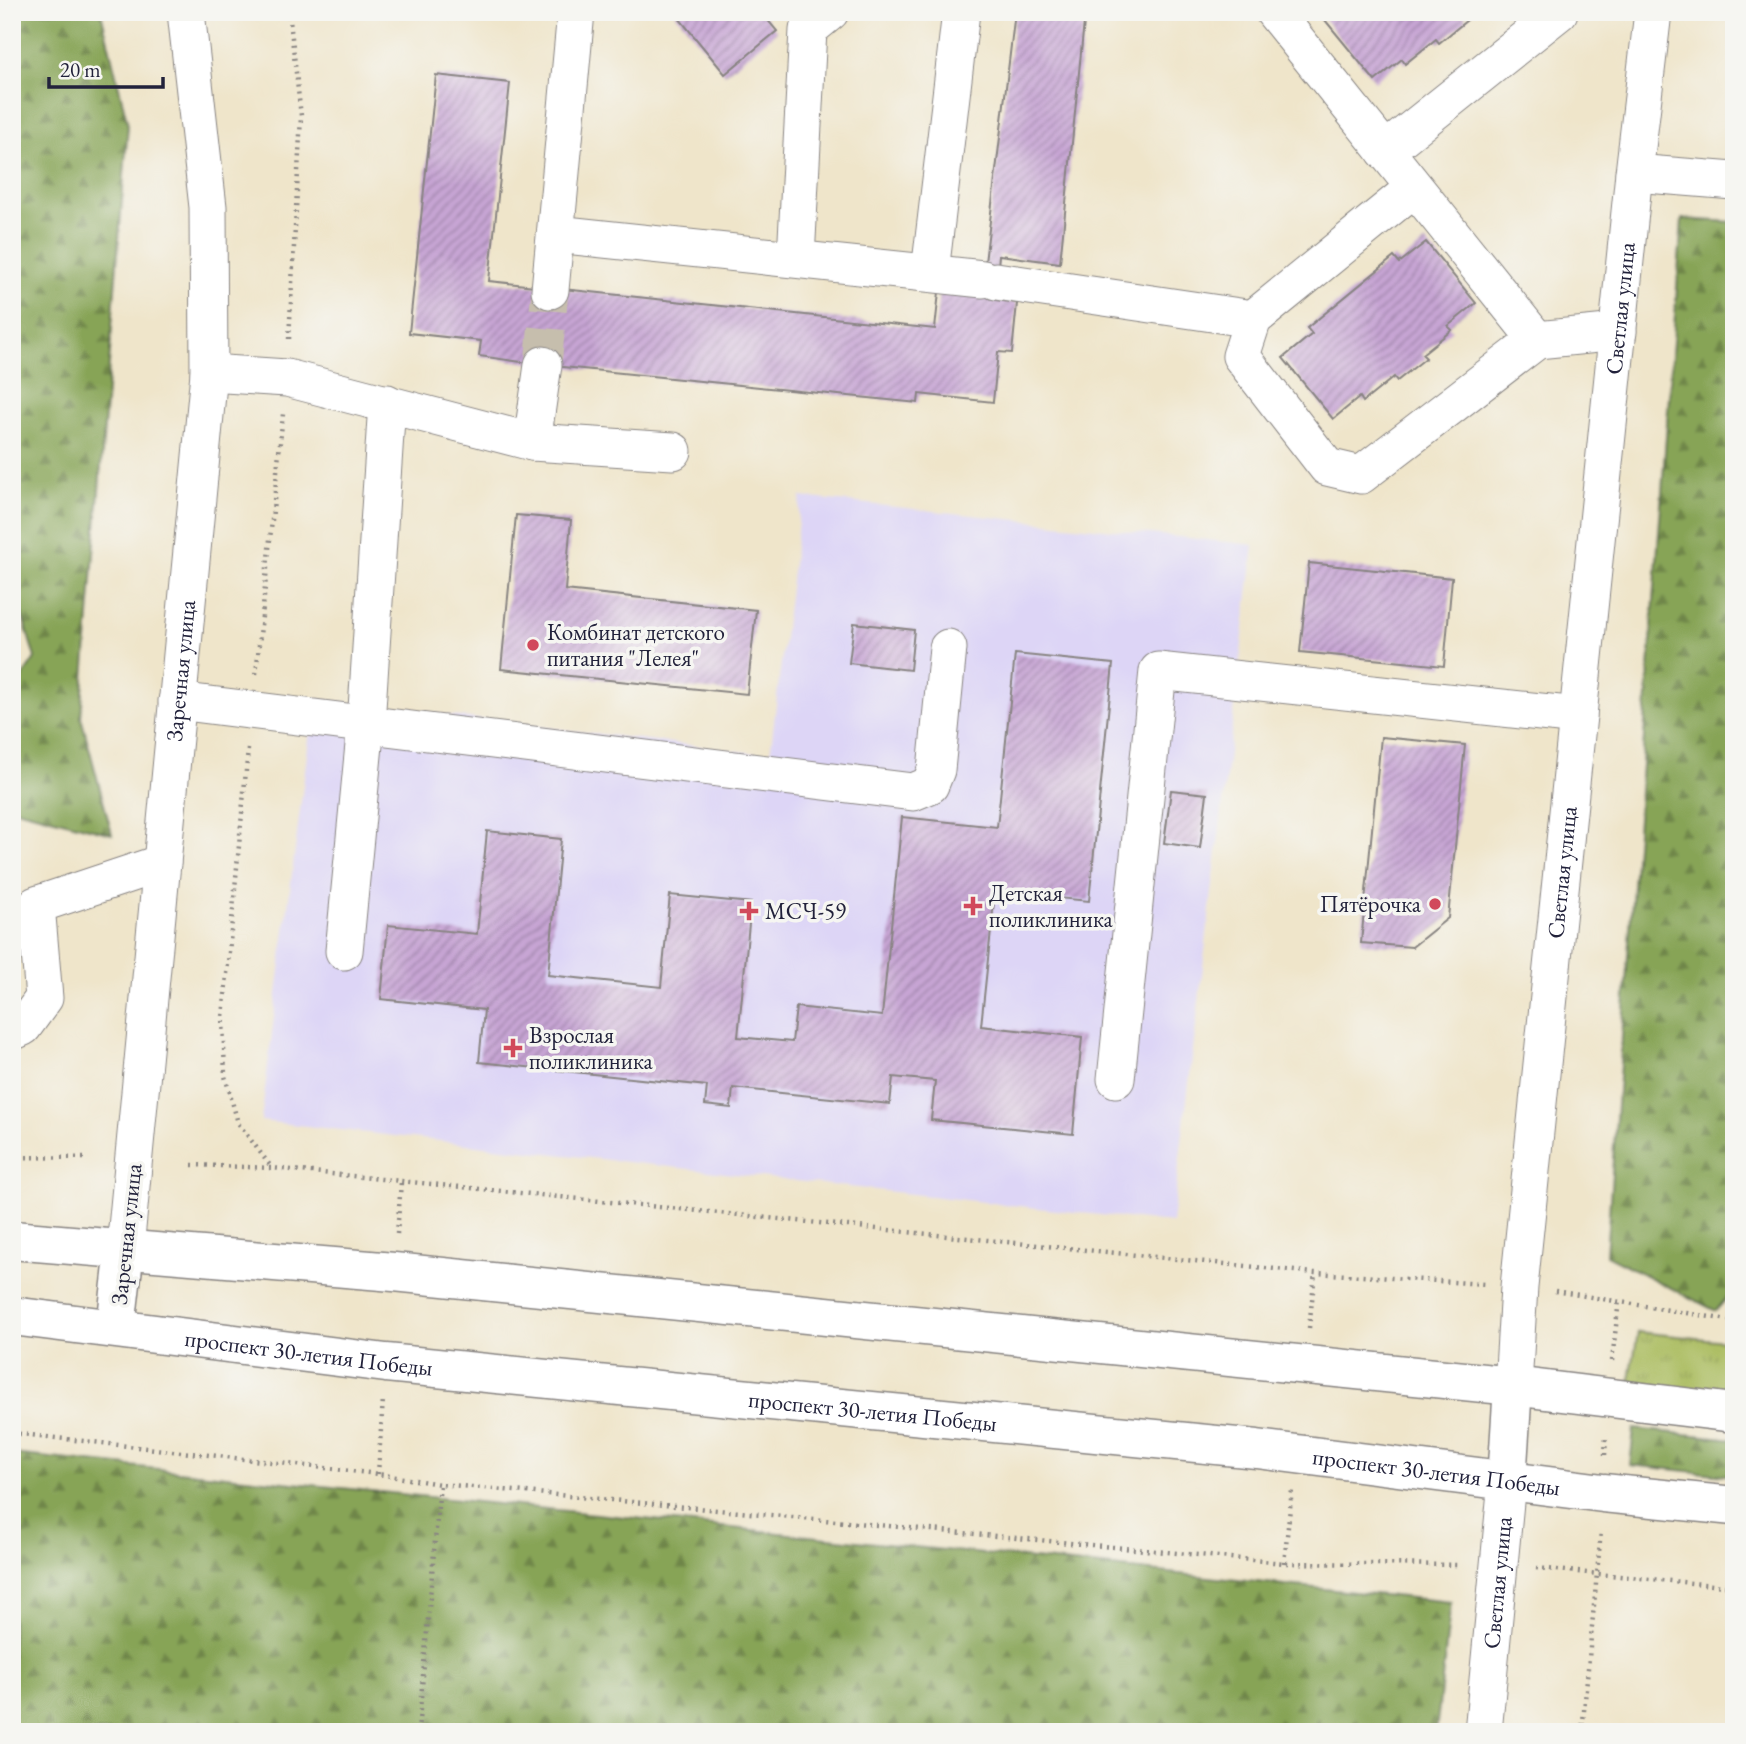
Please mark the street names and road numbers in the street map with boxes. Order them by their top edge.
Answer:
street label: Светлая улица [1598,240,1642,376]
street label: Заречная улица [159,598,202,743]
street label: Светлая улица [1540,804,1584,940]
street label: Заречная улица [104,1161,148,1306]
street label: проспект 30-летия Победы [183,1323,434,1383]
street label: проспект 30-летия Победы [747,1384,998,1438]
street label: проспект 30-летия Победы [1311,1441,1562,1502]
street label: Светлая улица [1476,1514,1519,1650]

